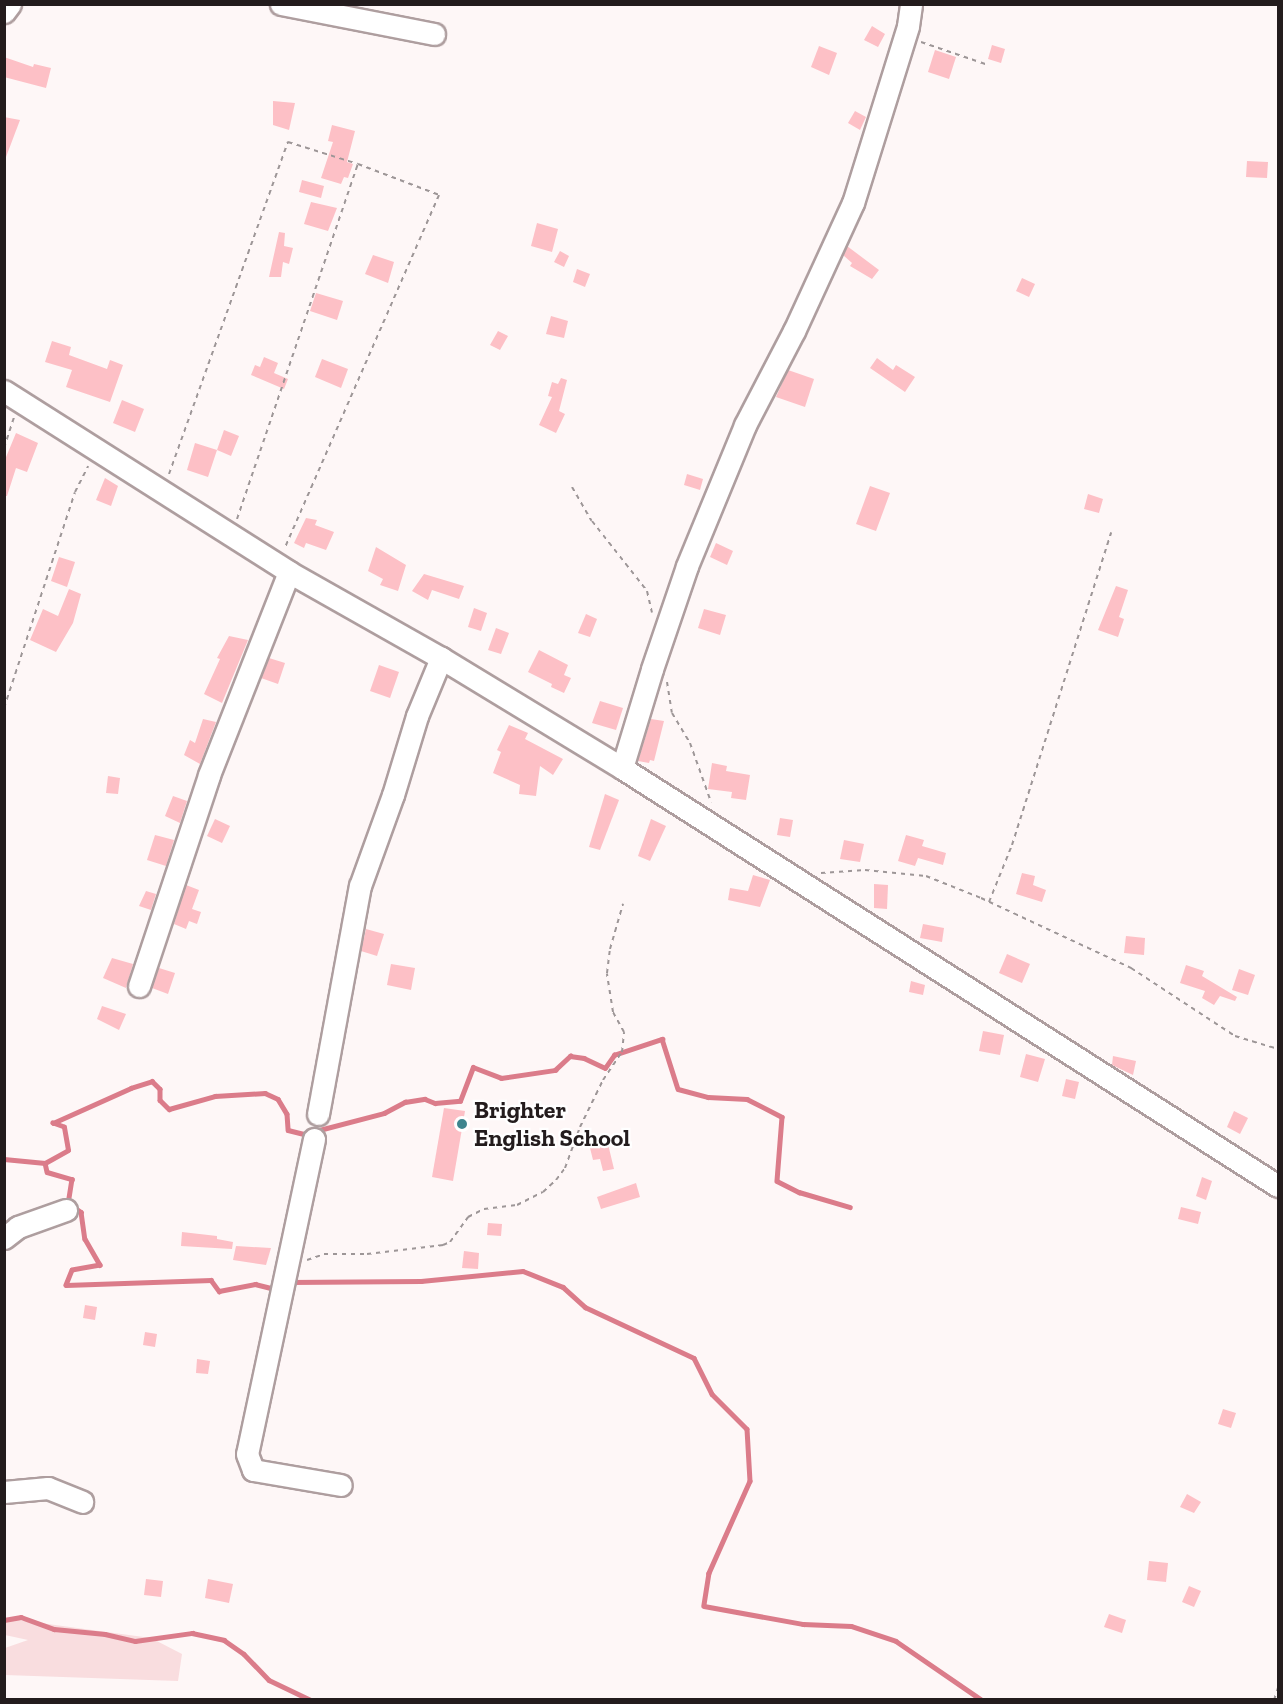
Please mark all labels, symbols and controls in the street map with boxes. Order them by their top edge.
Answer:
place label: Brighter English School [474,1096,630,1152]
marker: Brighter English School [455,1117,469,1131]

